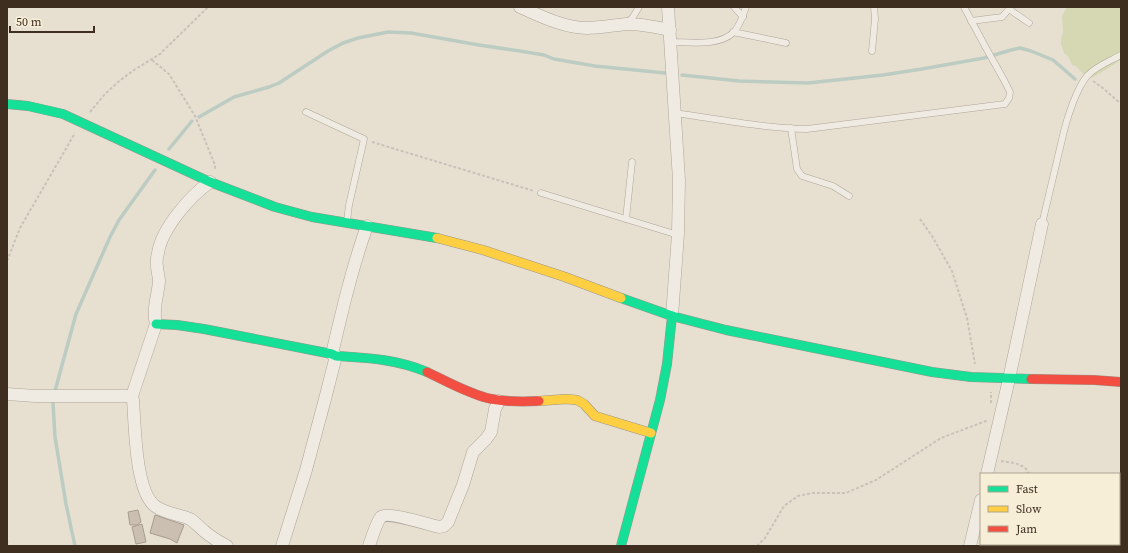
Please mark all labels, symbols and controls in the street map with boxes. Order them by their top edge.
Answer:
scale bar [10,8,94,34]
text: 50 m [16,14,42,30]
legend [980,473,1120,545]
text: Fast [1016,481,1038,497]
text: Slow [1016,501,1042,517]
text: Jam [1015,521,1037,537]

